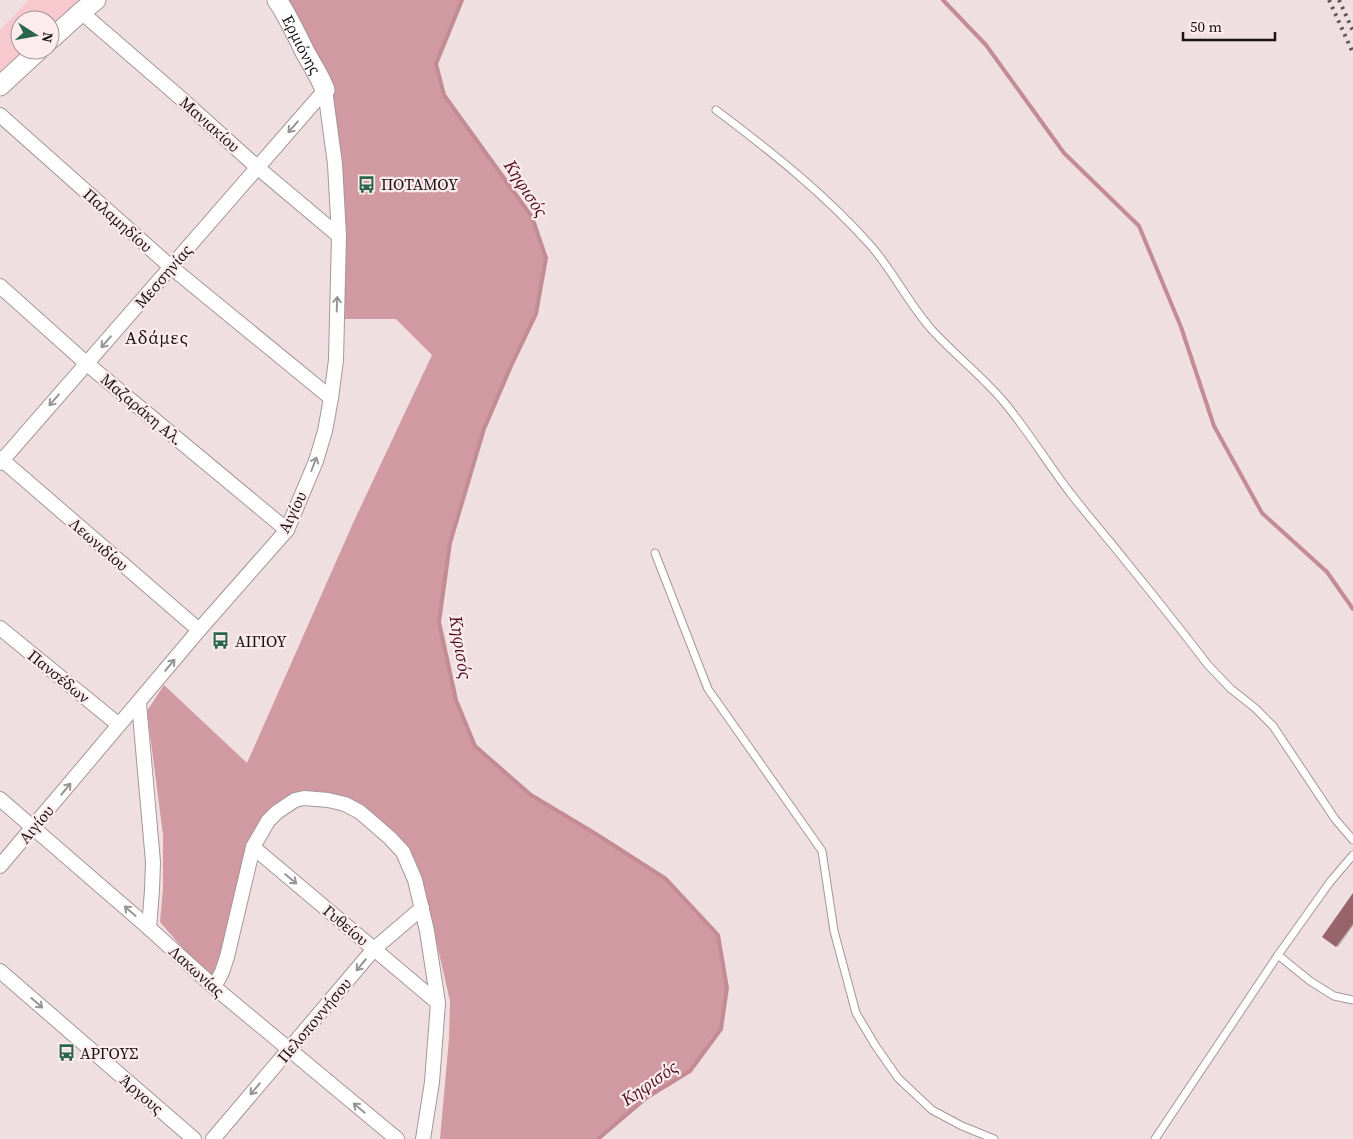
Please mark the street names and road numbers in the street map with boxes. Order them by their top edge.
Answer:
street label: Ερμιόνης [277,11,327,78]
street label: Μανιακίου [175,91,245,157]
street label: Παλαμηδίου [79,183,157,257]
street label: Μεσσηνίας [129,239,197,313]
street label: Μαζαράκη Αλ. [96,368,188,450]
street label: Αιγίου [272,487,312,537]
street label: Λεωνιδίου [65,512,133,576]
street label: Πανσέδων [23,644,95,708]
street label: Αιγίου [13,800,59,848]
street label: Γυθείου [319,899,373,951]
street label: Λακωνίας [164,940,230,1002]
street label: Πελοποννήσου [272,973,356,1067]
street label: Άργους [116,1069,168,1119]

